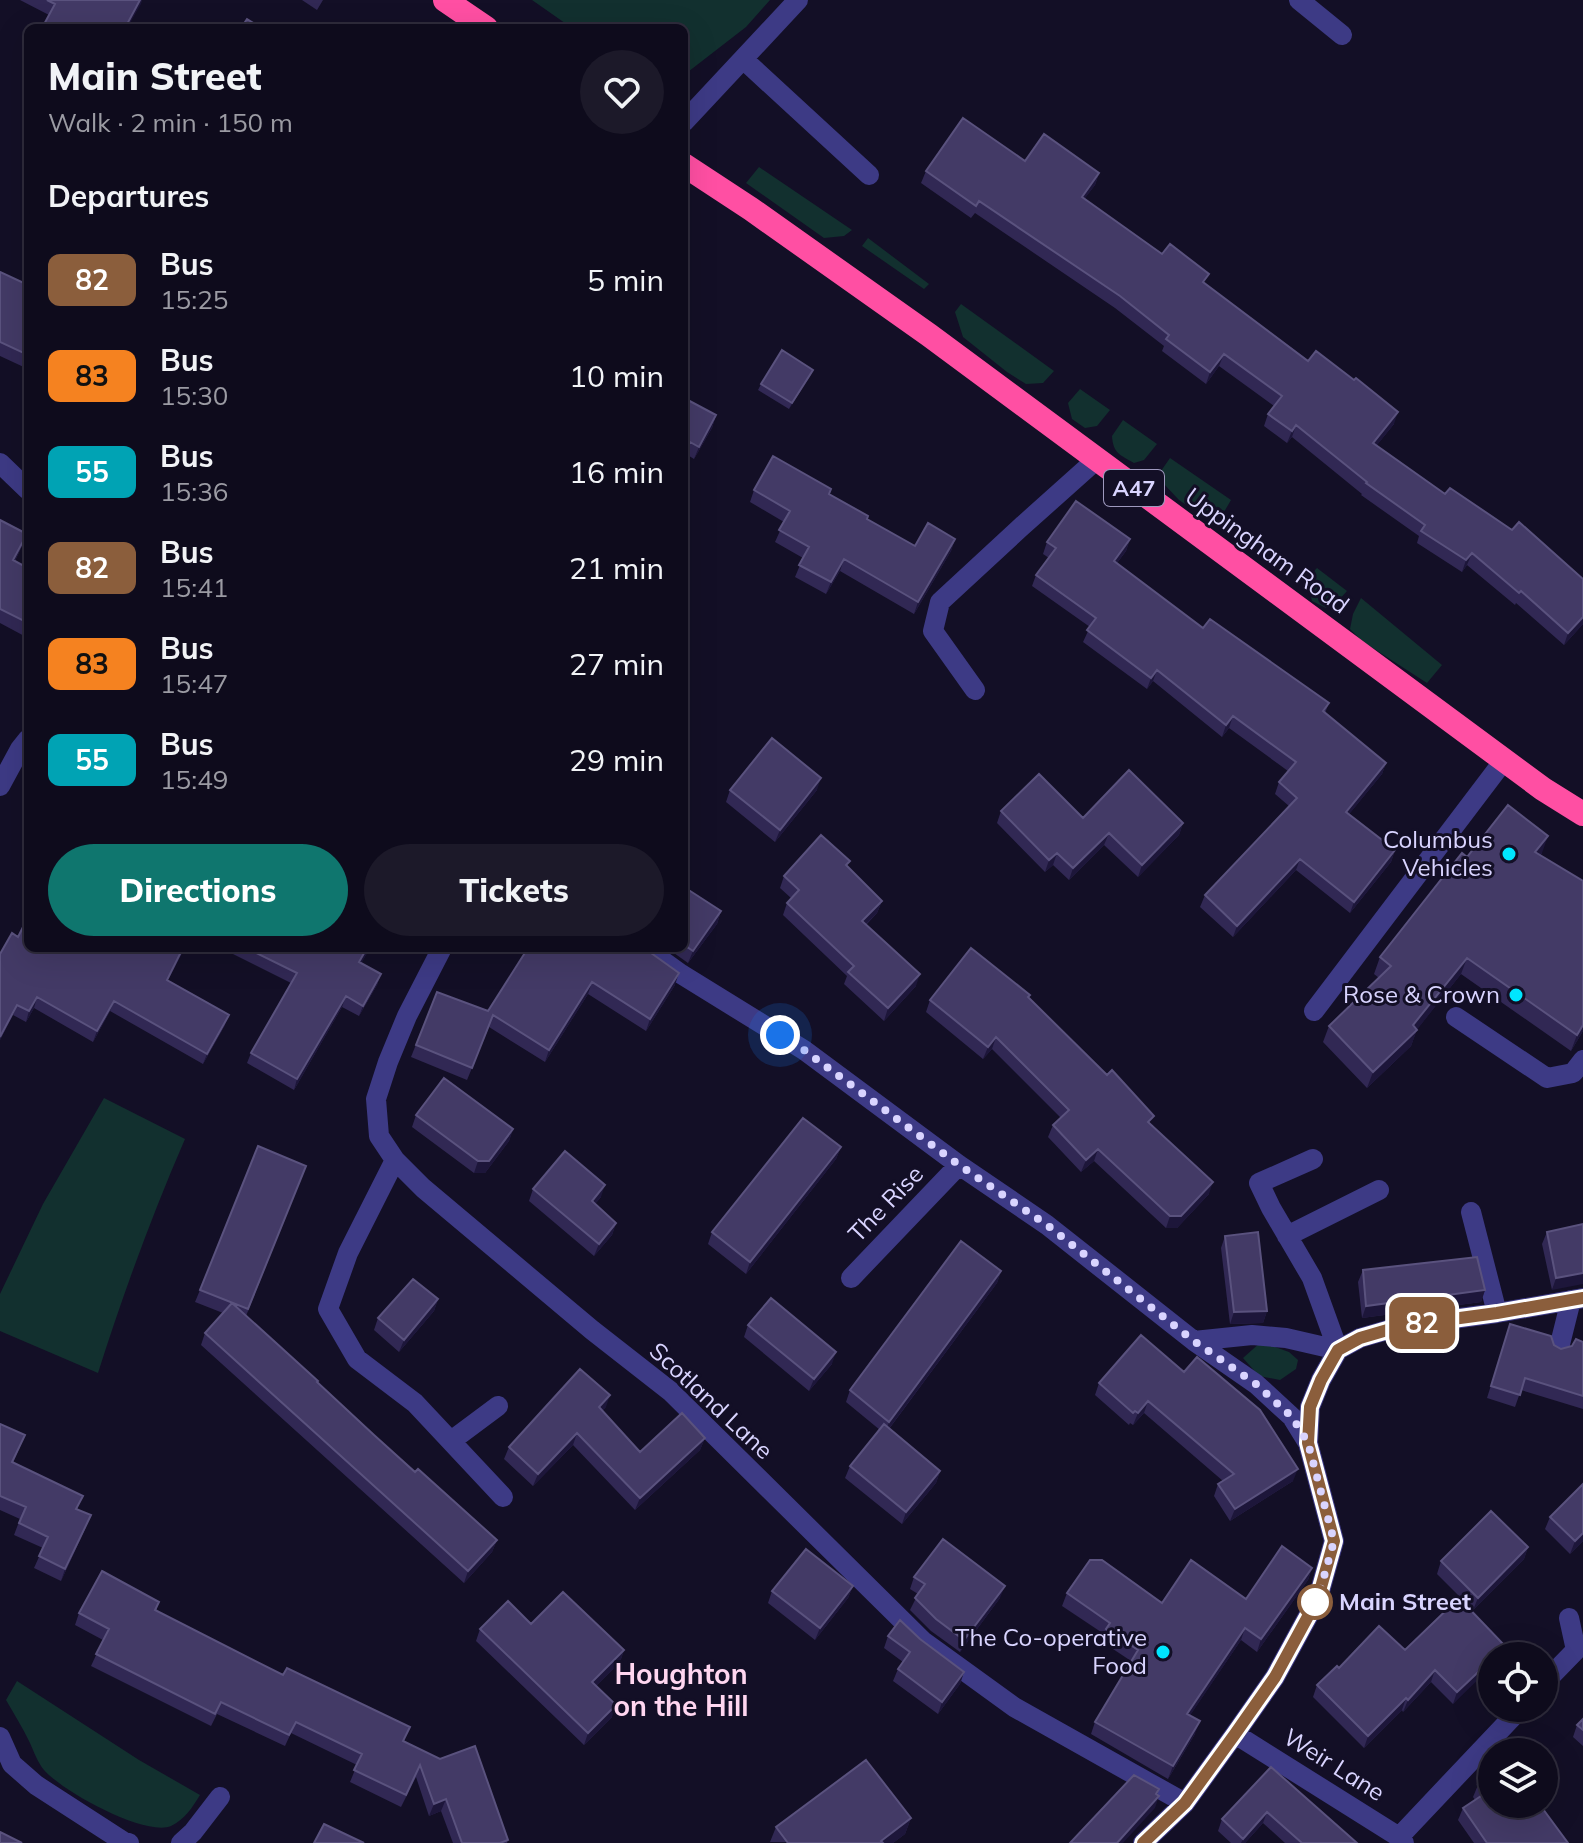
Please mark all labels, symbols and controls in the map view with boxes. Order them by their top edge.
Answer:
button: heart [580,50,664,134]
text: Main Street [48,52,262,100]
text: Walk · 2 min · 150 m [48,106,293,139]
text: Departures [48,177,209,215]
text: Bus [160,245,214,283]
text: 5 min [587,261,664,299]
text: 82 [75,262,109,297]
text: 15:25 [160,283,228,316]
text: Bus [160,341,214,379]
text: 10 min [569,357,664,395]
text: 83 [75,358,109,393]
text: 15:30 [160,379,228,412]
text: Bus [160,437,214,475]
text: 16 min [569,453,664,491]
text: 55 [75,454,109,489]
road number: A47 [1104,470,1164,506]
text: 15:36 [160,475,228,508]
street label: Uppingham Road [1180,481,1355,620]
text: Bus [160,533,214,571]
text: 21 min [569,549,664,587]
text: 82 [75,550,109,585]
text: 15:41 [160,571,228,604]
text: Bus [160,629,214,667]
text: 27 min [569,645,664,683]
text: 83 [75,646,109,681]
text: 15:47 [160,667,228,700]
text: Bus [160,725,214,763]
text: 29 min [569,741,664,779]
text: 55 [75,742,109,777]
text: 15:49 [160,763,228,796]
place label: Columbus Vehicles [1383,824,1493,882]
button: Directions [48,844,348,936]
button: Tickets [364,844,664,936]
marker: Columbus Vehicles [1500,845,1518,863]
place label: Rose & Crown [1343,979,1500,1009]
marker: Rose & Crown [1507,986,1525,1004]
your location [760,1015,800,1055]
street label: The Rise [841,1159,929,1248]
line badge: 82 [1386,1297,1458,1349]
text: 82 [1405,1305,1439,1340]
street label: Scotland Lane [644,1335,780,1465]
marker: Main Street [1298,1585,1332,1619]
place label: Main Street [1339,1586,1471,1616]
place label: The Co-operative Food [955,1622,1147,1680]
map controls [1478,1642,1558,1818]
button: locate [1478,1642,1558,1722]
marker: The Co-operative Food [1154,1643,1172,1661]
district label: Houghton on the Hill [613,1656,749,1723]
street label: Weir Lane [1278,1721,1391,1807]
button: layers [1478,1738,1558,1818]

